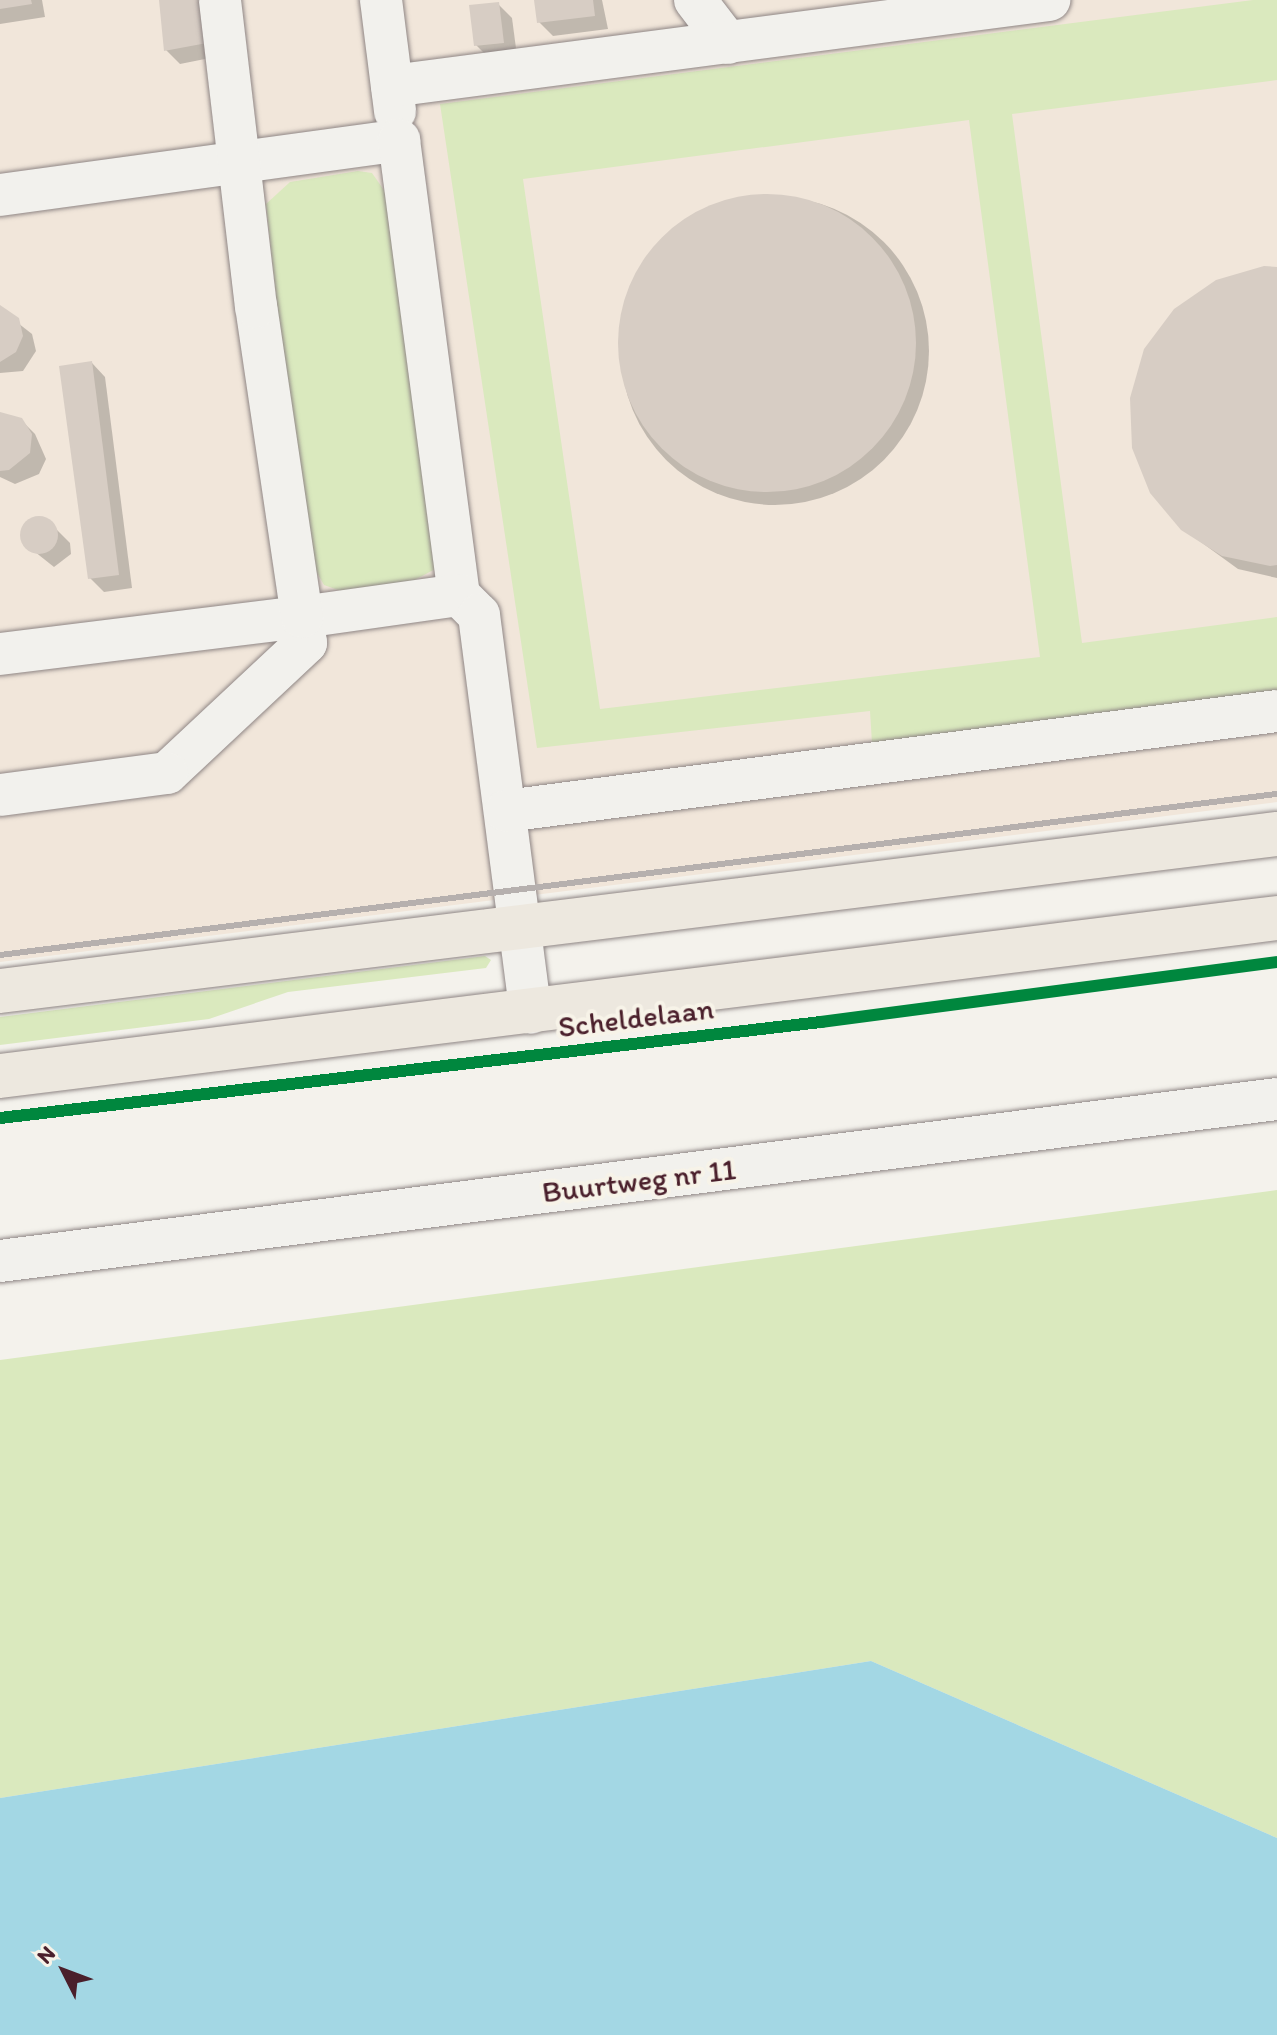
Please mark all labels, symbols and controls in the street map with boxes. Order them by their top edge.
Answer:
street label: Scheldelaan [556,991,716,1045]
street label: Buurtweg nr 11 [540,1151,738,1211]
north arrow [24,1931,104,2011]
text: N [31,1940,61,1969]

